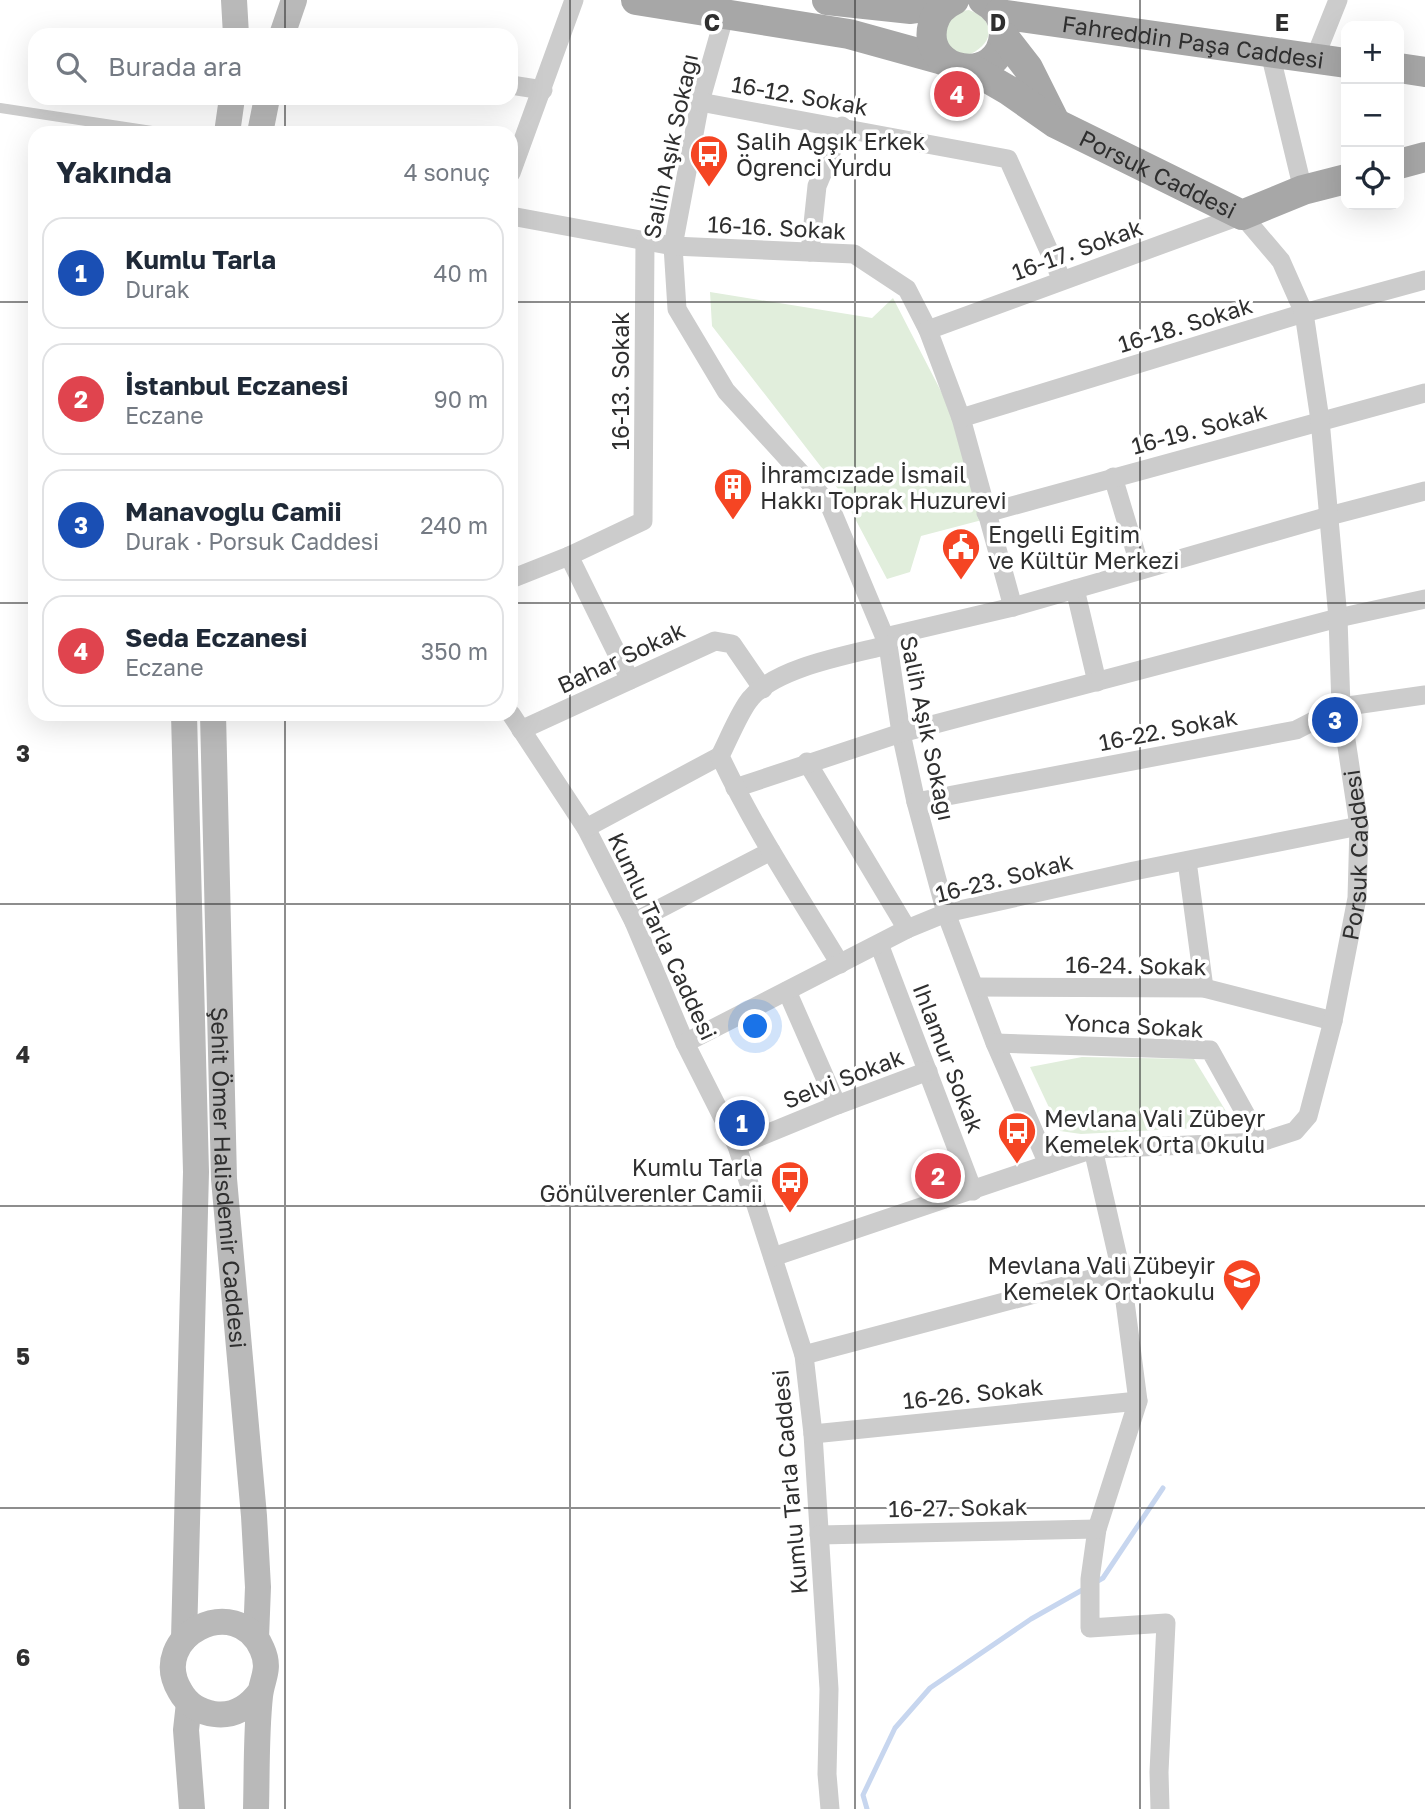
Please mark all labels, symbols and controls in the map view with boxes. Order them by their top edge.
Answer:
text: C [704,8,720,36]
text: D [990,8,1006,36]
text: E [1275,8,1289,36]
street label: Fahreddin Paşa Caddesi [1060,9,1326,74]
map controls [1341,21,1404,210]
button: + [1341,21,1404,84]
search box [28,28,518,105]
icon: search [52,48,90,86]
text: Burada ara [108,51,242,82]
street label: Salih Aşık Sokağı [637,51,703,241]
pin: 4 [934,68,980,120]
street label: 16-12. Sokak [730,69,870,121]
button: − [1341,84,1404,147]
street label: Porsuk Caddesi [1075,123,1241,224]
place label: Salih Ağşık Erkek Öğrenci Yurdu [736,127,925,181]
bus stop icon: Salih Ağşık Erkek Öğrenci Yurdu [688,133,730,188]
button: locate [1341,147,1404,210]
text: Yakında [56,154,172,190]
text: 4 sonuç [404,158,490,186]
street label: 16-16. Sokak [707,209,847,245]
street label: 16-17. Sokak [1008,212,1146,286]
text: Kumlu Tarla [125,244,276,275]
text: 1 [75,259,87,287]
text: 40 m [434,259,488,287]
text: Durak [125,275,190,303]
street label: 16-18. Sokak [1114,290,1256,358]
street label: 16-13. Sokak [606,312,634,450]
text: İstanbul Eczanesi [125,370,348,401]
text: 2 [74,385,88,413]
text: 90 m [434,385,488,413]
street label: 16-19. Sokak [1128,397,1270,459]
text: Eczane [125,401,204,429]
place label: İhramcızade İsmail Hakkı Toprak Huzurevi [760,460,1007,514]
building icon: İhramcızade İsmail Hakkı Toprak Huzurevi [712,466,754,521]
text: Manavoğlu Camii [125,496,342,527]
text: 3 [74,511,88,539]
text: 240 m [420,511,488,539]
place label: Engelli Eğitim ve Kültür Merkezi [988,520,1179,574]
public building icon: Engelli Eğitim ve Kültür Merkezi [940,526,982,581]
text: Durak · Porsuk Caddesi [125,527,379,555]
street label: Bahar Sokak [553,615,689,699]
text: Seda Eczanesi [125,622,307,653]
street label: Salih Aşık Sokağı [895,633,961,823]
text: 4 [74,637,88,665]
text: 350 m [421,637,488,665]
text: Eczane [125,653,204,681]
pin: 3 [1312,694,1358,746]
street label: 16-22. Sokak [1096,702,1240,756]
text: 3 [16,739,30,767]
street label: Porsuk Caddesi [1335,768,1373,943]
street label: Kumlu Tarla Caddesi [603,828,723,1044]
street label: 16-23. Sokak [932,846,1076,908]
street label: 16-24. Sokak [1065,950,1207,980]
street label: Ihlamur Sokak [908,979,990,1137]
street label: Şehit Ömer Halisdemir Caddesi [206,1006,253,1350]
street label: Yonca Sokak [1064,1007,1204,1043]
your location [738,1009,772,1043]
text: 4 [16,1040,30,1068]
street label: Selvi Sokak [779,1042,907,1114]
pin: 1 [719,1097,765,1149]
place label: Mevlana Vali Zübeyr Kemelek Orta Okulu [1044,1104,1265,1158]
bus stop icon: Mevlana Vali Zübeyr Kemelek Orta Okulu [996,1110,1038,1165]
pin: 2 [915,1150,961,1202]
place label: Kumlu Tarla Gönülverenler Camii [540,1153,763,1207]
bus stop icon: Kumlu Tarla Gönülverenler Camii [769,1159,811,1214]
place label: Mevlana Vali Zübeyir Kemelek Ortaokulu [988,1251,1215,1305]
school or university icon: Mevlana Vali Zübeyir Kemelek Ortaokulu [1221,1257,1263,1312]
text: 5 [16,1342,30,1370]
street label: Kumlu Tarla Caddesi [765,1368,813,1596]
street label: 16-26. Sokak [901,1372,1045,1414]
street label: 16-27. Sokak [888,1492,1028,1522]
text: 6 [16,1643,30,1671]

